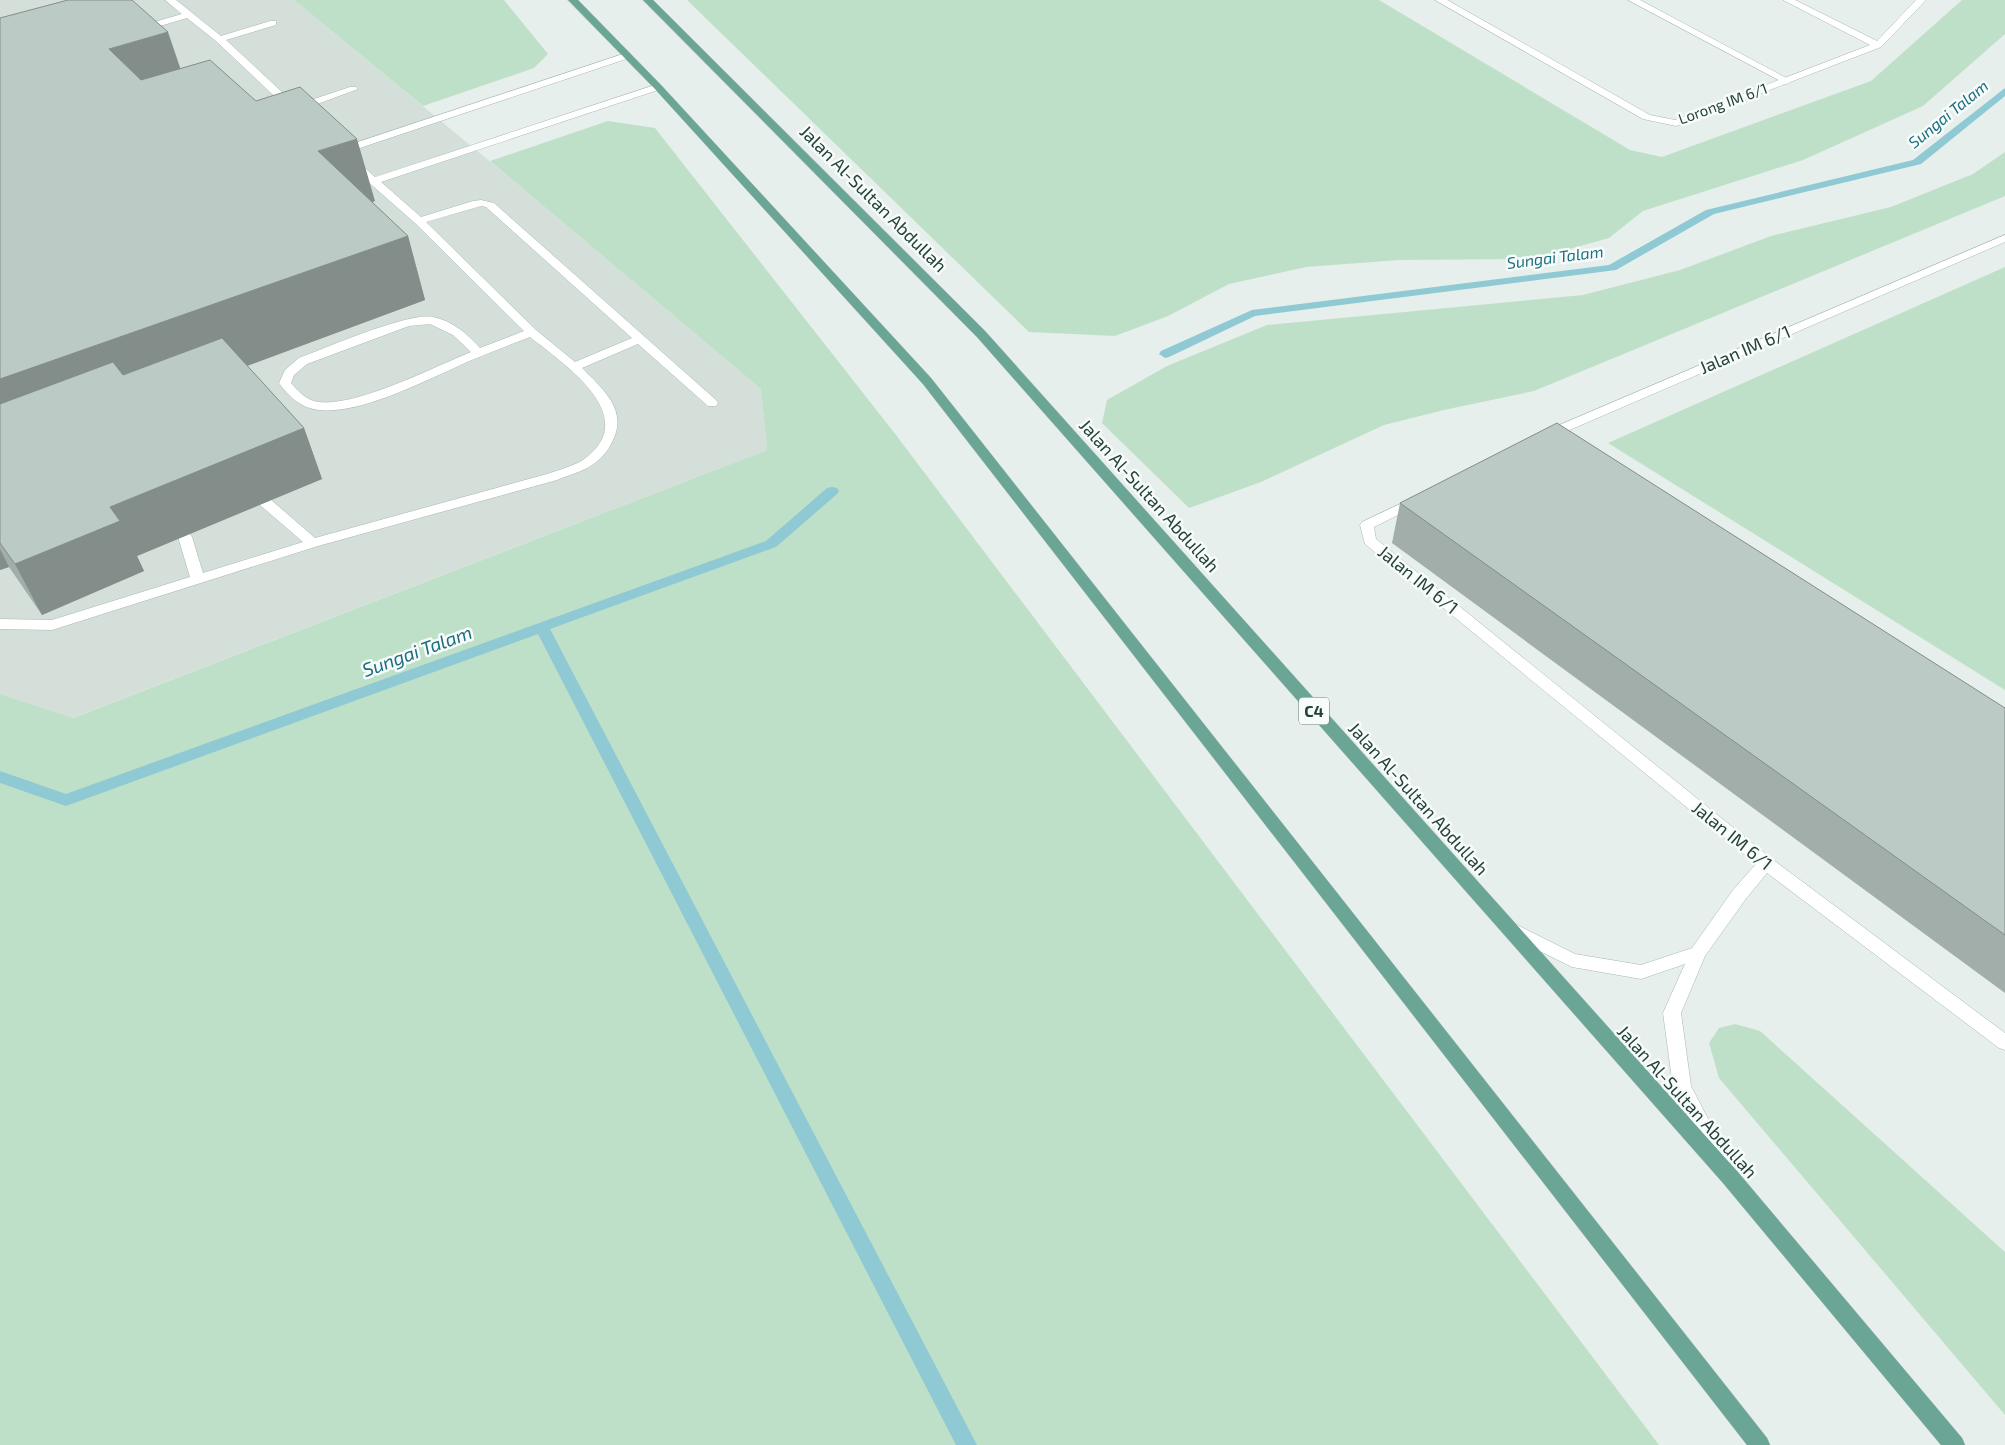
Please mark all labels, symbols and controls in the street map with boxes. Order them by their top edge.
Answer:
water label: Sungai Talam [1904,76,1991,152]
street label: Lorong IM 6/1 [1676,79,1770,128]
street label: Jalan Al-Sultan Abdullah [796,120,952,276]
water label: Sungai Talam [1506,241,1604,272]
street label: Jalan IM 6/1 [1696,320,1794,378]
street label: Jalan Al-Sultan Abdullah [1075,414,1224,577]
street label: Jalan IM 6/1 [1374,540,1463,618]
water label: Sungai Talam [359,620,475,681]
road number: C4 [1299,698,1329,724]
street label: Jalan Al-Sultan Abdullah [1344,717,1493,880]
street label: Jalan IM 6/1 [1688,796,1777,874]
street label: Jalan Al-Sultan Abdullah [1613,1020,1762,1183]

